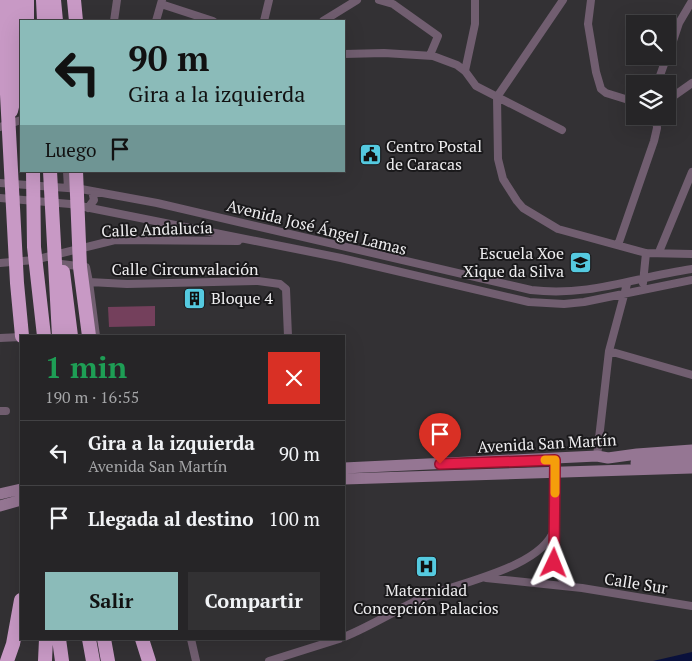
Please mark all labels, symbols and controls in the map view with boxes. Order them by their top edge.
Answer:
map controls [626,15,676,125]
button: search [626,15,676,65]
text: 90 m [128,35,209,81]
icon: left [45,40,110,105]
button: layers [626,75,676,125]
text: Gira a la izquierda [128,79,305,108]
icon: arrive [106,135,134,163]
place label: Centro Postal de Caracas [386,135,482,175]
text: Luego [45,137,96,162]
public building icon: Centro Postal de Caracas [358,143,382,167]
street label: Avenida José Ángel Lamas [225,194,409,260]
street label: Calle Andalucía [101,216,213,242]
place label: Escuela Xoe Xique da Silva [463,242,564,282]
school or university icon: Escuela Xoe Xique da Silva [568,250,592,274]
street label: Calle Circunvalación [111,258,259,280]
building icon: Bloque 4 [183,286,207,310]
place label: Bloque 4 [211,287,273,309]
text: 1 min [45,347,127,387]
button: close [268,352,320,404]
text: 190 m · 16:55 [45,386,139,408]
pin [419,413,461,464]
icon: arrive [426,420,454,448]
street label: Avenida San Martín [477,428,618,458]
text: Gira a la izquierda [88,430,255,455]
icon: left [45,439,73,467]
text: 90 m [279,441,320,466]
text: Avenida San Martín [88,455,227,477]
icon: arrive [45,504,73,532]
text: Llegada al destino [88,506,254,531]
text: 100 m [269,506,320,531]
position arrow [527,536,579,588]
hospital icon: Maternidad Concepción Palacios [414,554,438,578]
street label: Calle Sur [603,567,670,599]
button: Salir [45,572,178,630]
button: Compartir [188,572,320,630]
place label: Maternidad Concepción Palacios [353,579,499,619]

